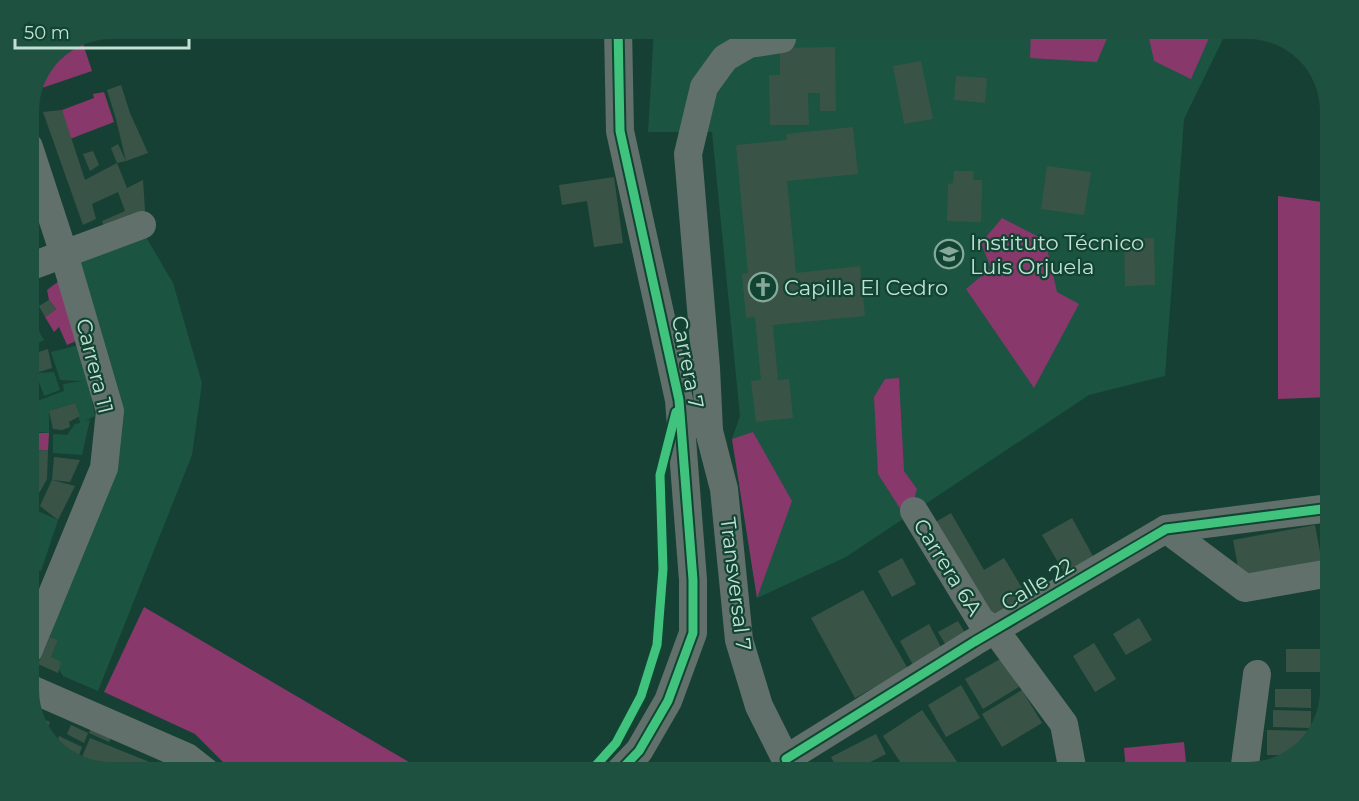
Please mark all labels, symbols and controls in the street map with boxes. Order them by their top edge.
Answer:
scale bar [15,12,189,50]
text: 50 m [24,22,70,44]
place label: Instituto Técnico Luis Orjuela [970,230,1144,279]
school or university icon: Instituto Técnico Luis Orjuela [933,238,965,270]
church icon: Capilla El Cedro [747,271,779,303]
place label: Capilla El Cedro [784,275,948,300]
street label: Carrera 7 [667,313,709,411]
street label: Carrera 11 [71,316,119,416]
street label: Carrera 6A [908,514,988,621]
street label: Transversal 7 [715,516,757,652]
street label: Calle 22 [996,553,1078,615]

